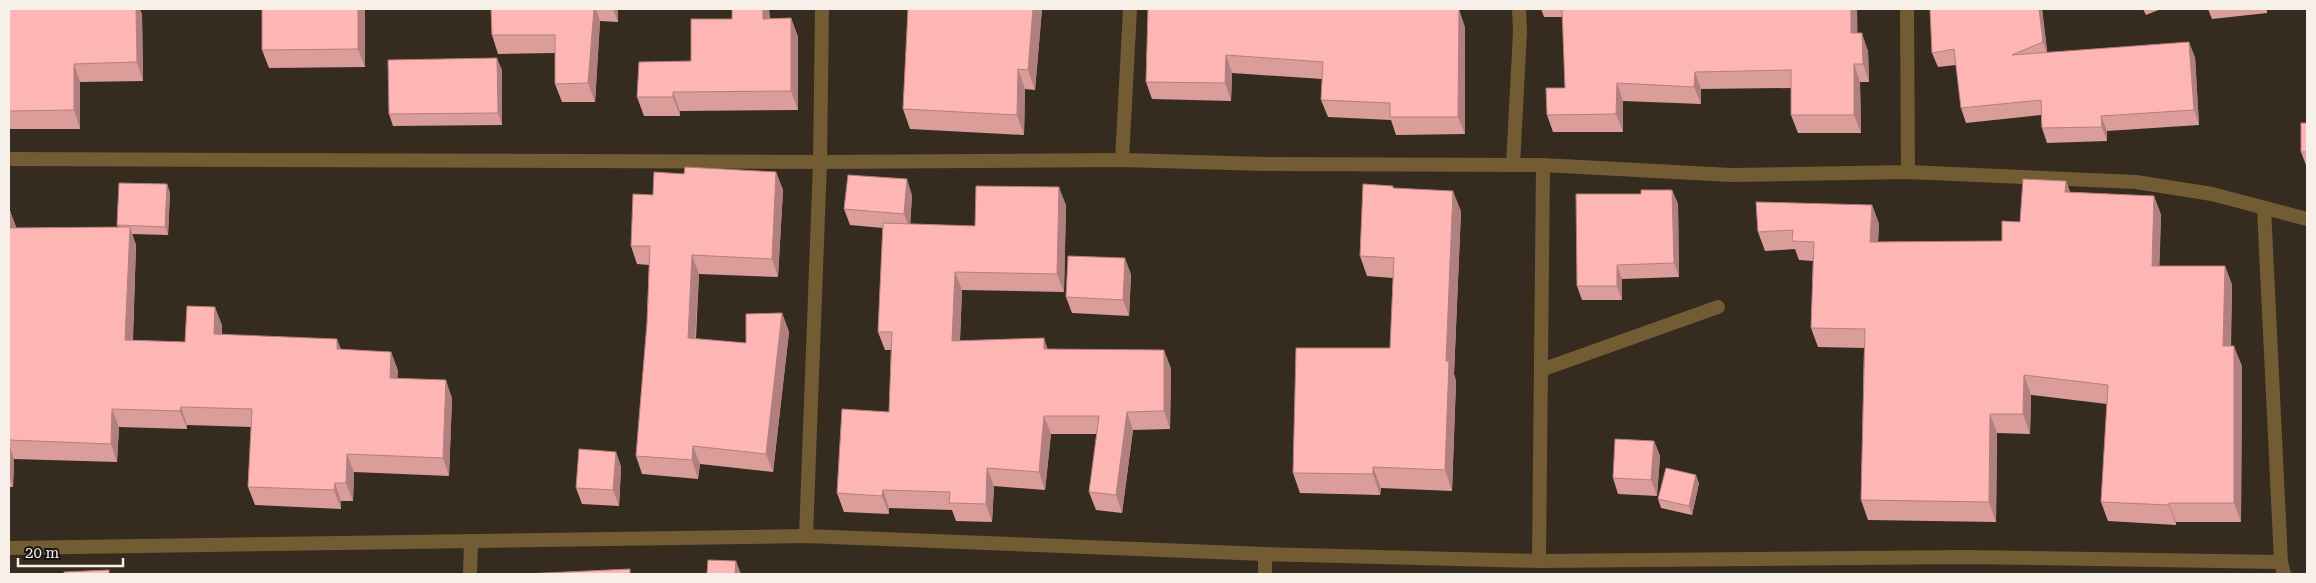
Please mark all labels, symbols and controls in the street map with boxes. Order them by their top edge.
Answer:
scale bar [18,536,122,568]
text: 20 m [25,544,60,562]

